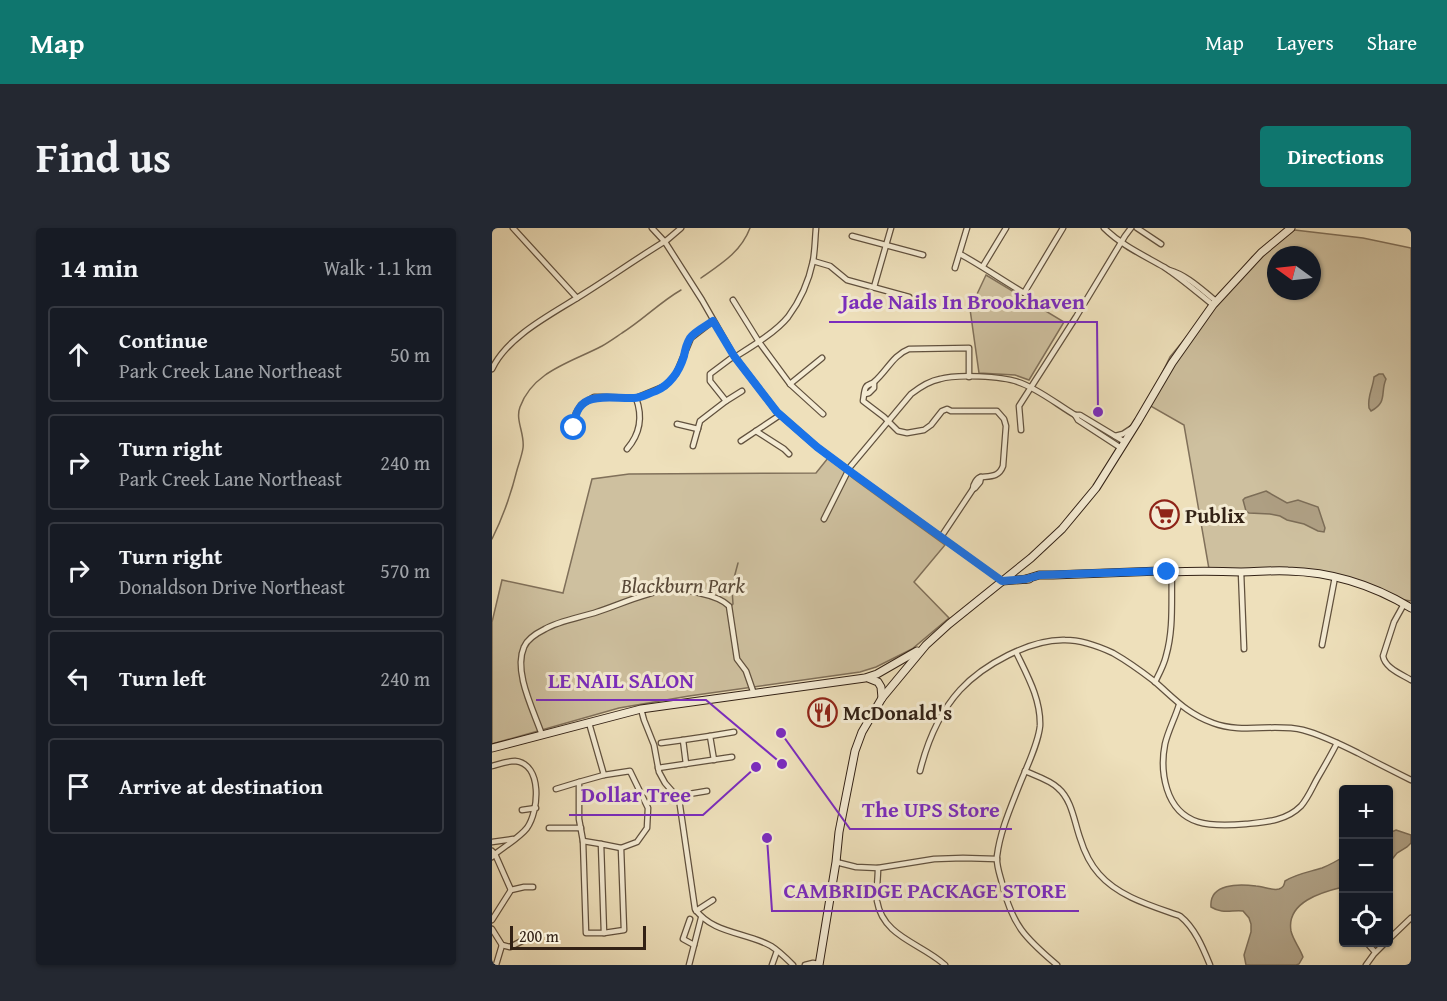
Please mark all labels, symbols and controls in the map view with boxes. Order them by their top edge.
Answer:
text: Map [30,22,84,63]
text: Map [1205,27,1244,58]
text: Layers [1277,27,1334,58]
text: Share [1367,27,1417,58]
text: Find us [36,126,171,187]
button: Directions [1260,126,1411,187]
north arrow [1267,246,1321,300]
text: 14 min [60,248,138,287]
text: Walk · 1.1 km [323,253,432,282]
callout: Jade Nails In Brookhaven [829,282,1097,322]
text: Jade Nails In Brookhaven [837,285,1085,317]
text: Continue [119,324,208,356]
icon: ahead [62,338,95,371]
text: 50 m [390,340,430,369]
text: Park Creek Lane Northeast [119,356,342,385]
route start [560,414,586,440]
text: Turn right [119,432,222,464]
icon: right [62,446,95,479]
text: 240 m [380,448,430,477]
text: Park Creek Lane Northeast [119,464,342,493]
supermarket icon: Publix [1148,499,1180,531]
place label: Publix [1185,500,1245,531]
text: Turn right [119,540,222,572]
icon: right [62,554,95,587]
text: 570 m [380,556,430,585]
route end [1153,558,1179,584]
park label: Blackburn Park [620,570,745,601]
text: Donaldson Drive Northeast [119,572,345,601]
callout: LE NAIL SALON [536,660,706,700]
icon: left [62,662,95,695]
text: Turn left [119,662,206,694]
text: 240 m [380,664,430,693]
text: LE NAIL SALON [548,664,694,696]
restaurant icon: McDonald's [806,696,838,728]
place label: McDonald's [843,697,952,728]
icon: arrive [62,770,95,803]
text: Arrive at destination [119,770,323,802]
callout: Dollar Tree [569,775,703,815]
text: Dollar Tree [581,778,691,810]
map controls [1339,785,1393,947]
button: + [1339,785,1393,839]
callout: The UPS Store [850,789,1012,829]
text: The UPS Store [862,793,1000,825]
button: − [1339,839,1393,893]
callout: CAMBRIDGE PACKAGE STORE [772,871,1079,911]
text: CAMBRIDGE PACKAGE STORE [784,874,1067,906]
button: locate [1339,893,1393,947]
scale bar [510,923,646,950]
text: 200 m [519,924,559,948]

